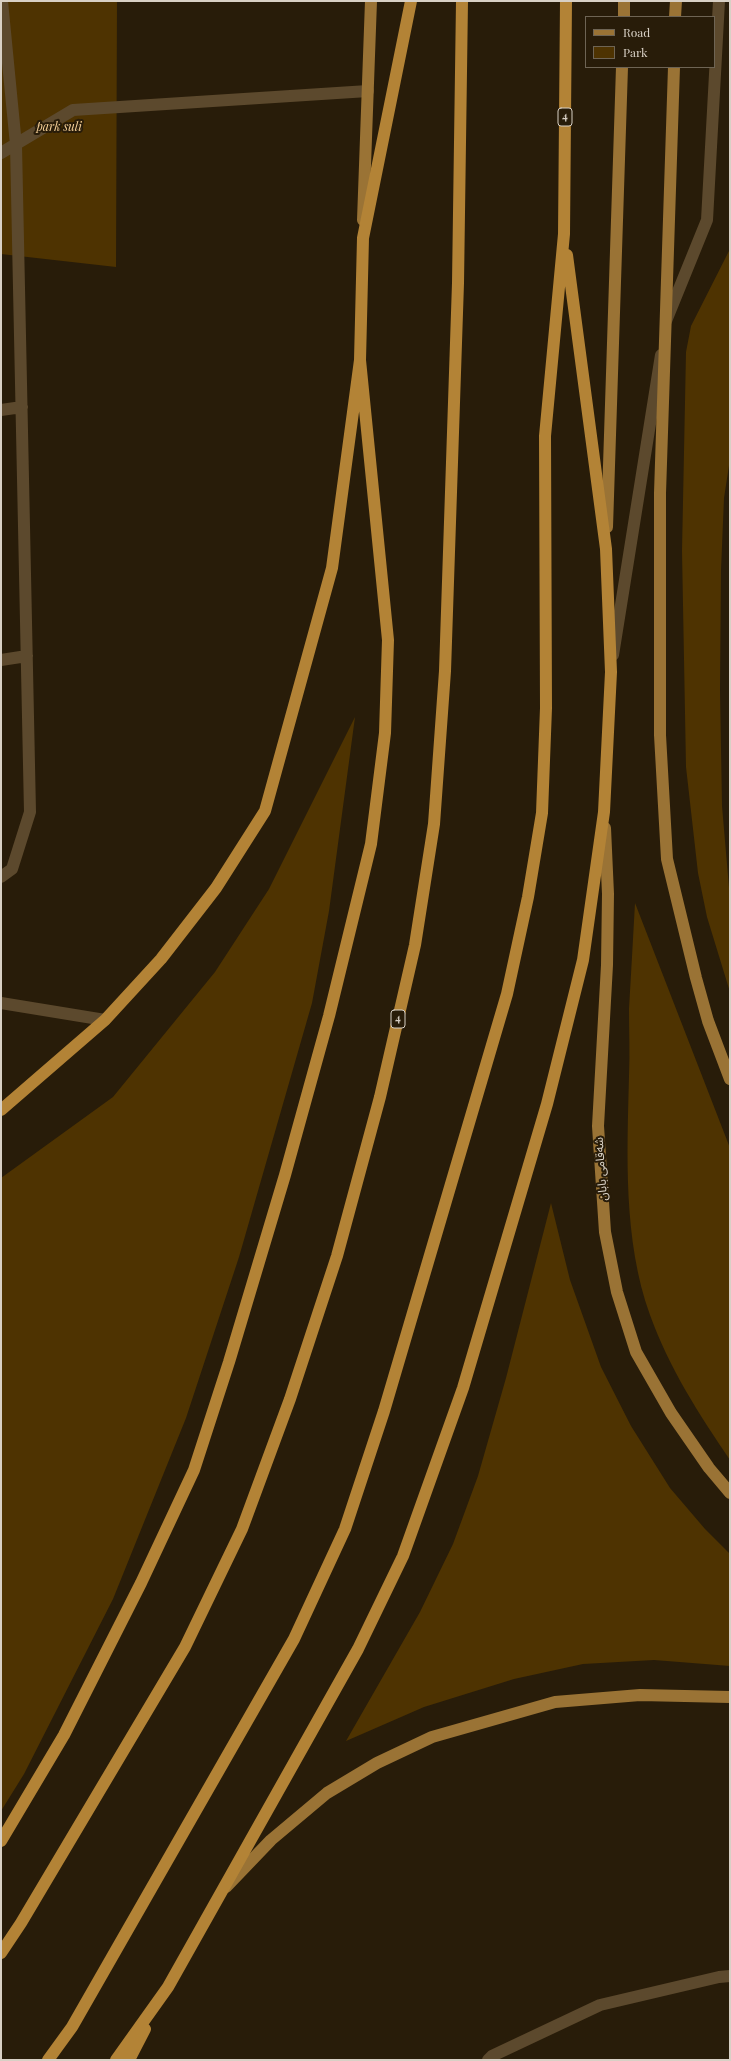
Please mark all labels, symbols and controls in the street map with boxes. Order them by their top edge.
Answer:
legend [585,16,715,68]
text: Road [623,24,650,40]
text: Park [623,44,648,60]
road number: 4 [558,108,572,126]
park label: park suli [36,120,82,134]
road number: 4 [391,1010,405,1028]
street label: شەقامی بابان [592,1137,610,1201]

